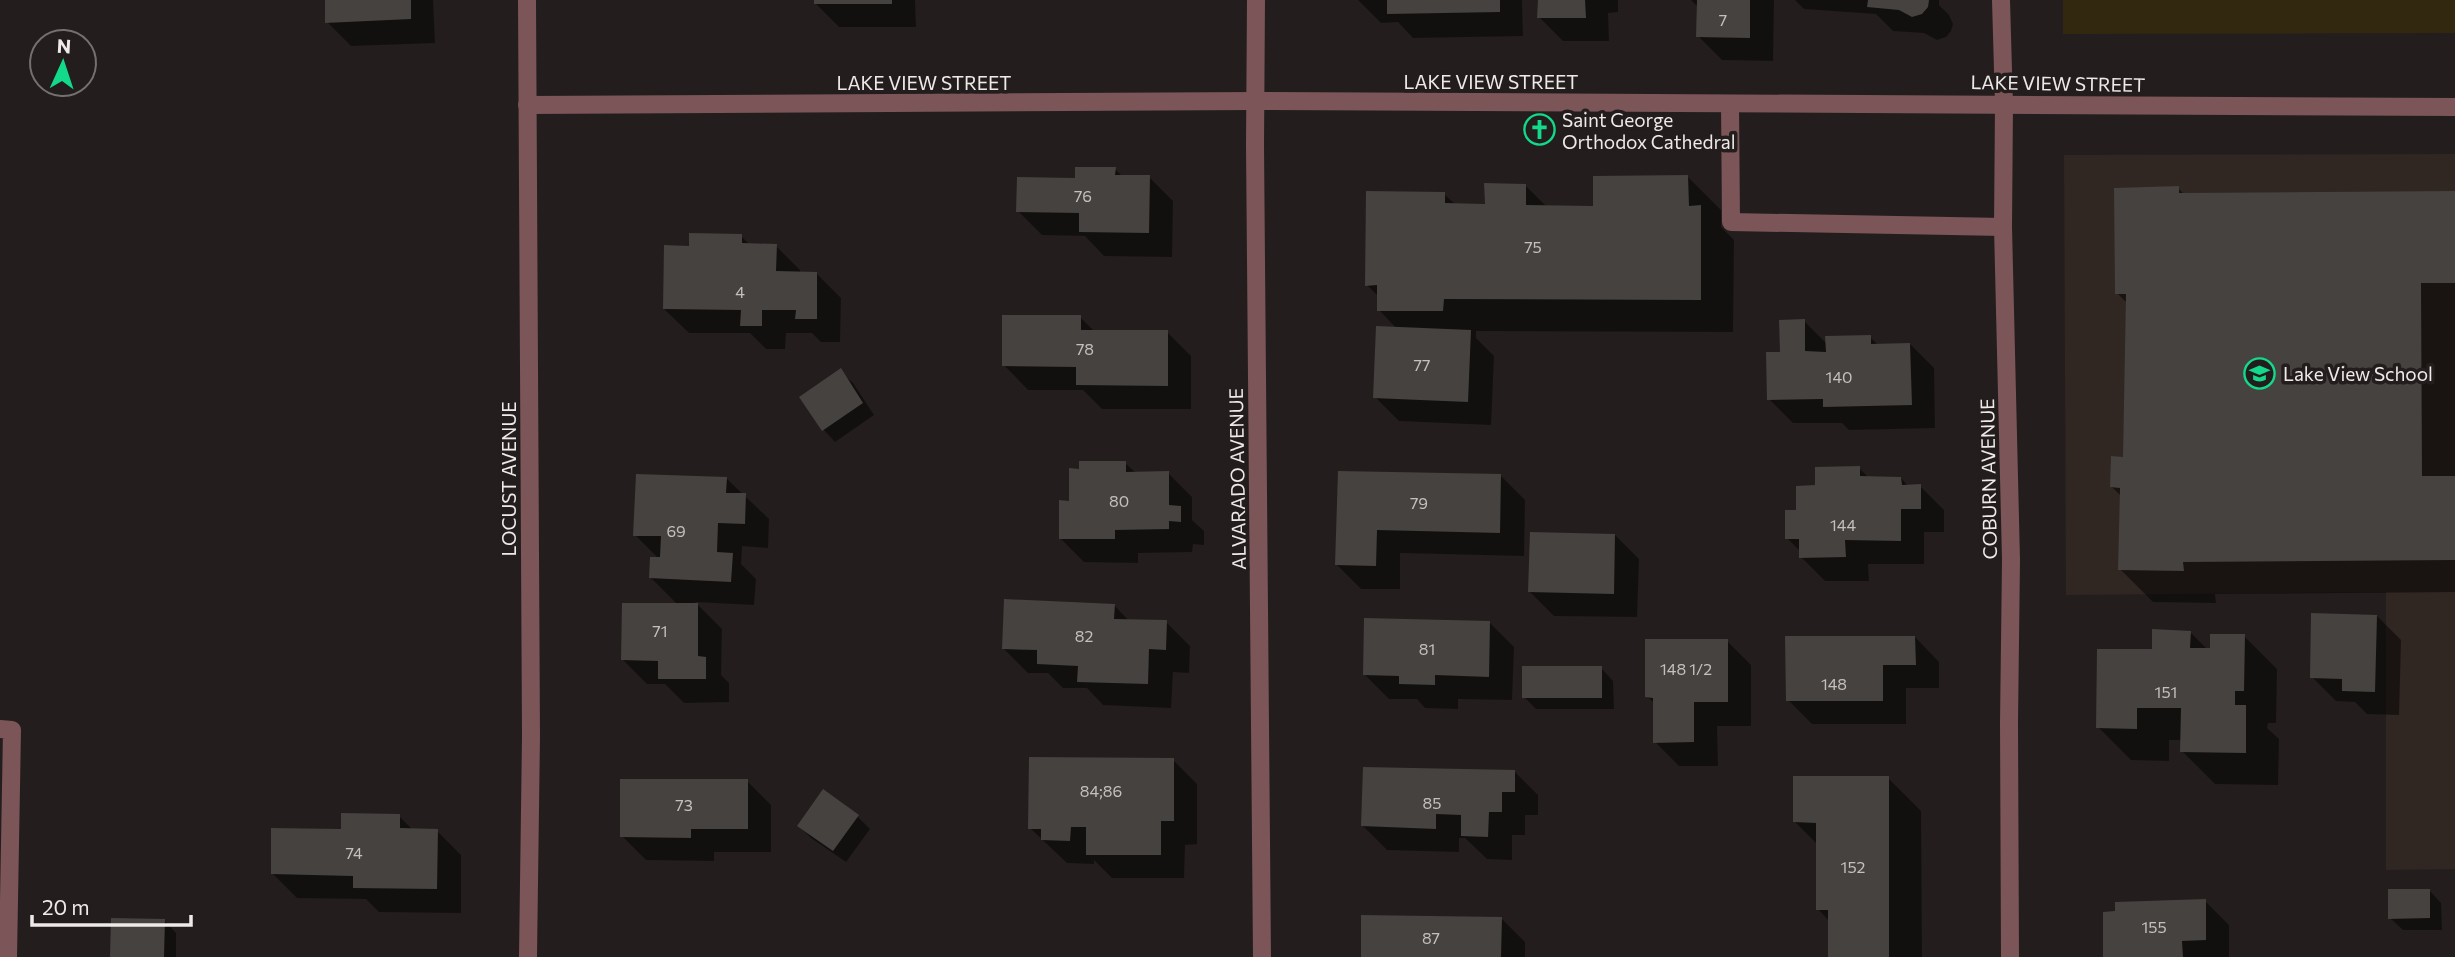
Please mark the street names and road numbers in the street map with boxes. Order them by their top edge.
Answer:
street label: LAKE VIEW STREET [1404,70,1578,93]
street label: LAKE VIEW STREET [1970,70,2146,96]
street label: LAKE VIEW STREET [837,71,1011,94]
street label: ALVARADO AVENUE [1224,388,1250,570]
street label: COBURN AVENUE [1975,398,2001,560]
street label: LOCUST AVENUE [497,401,520,557]

